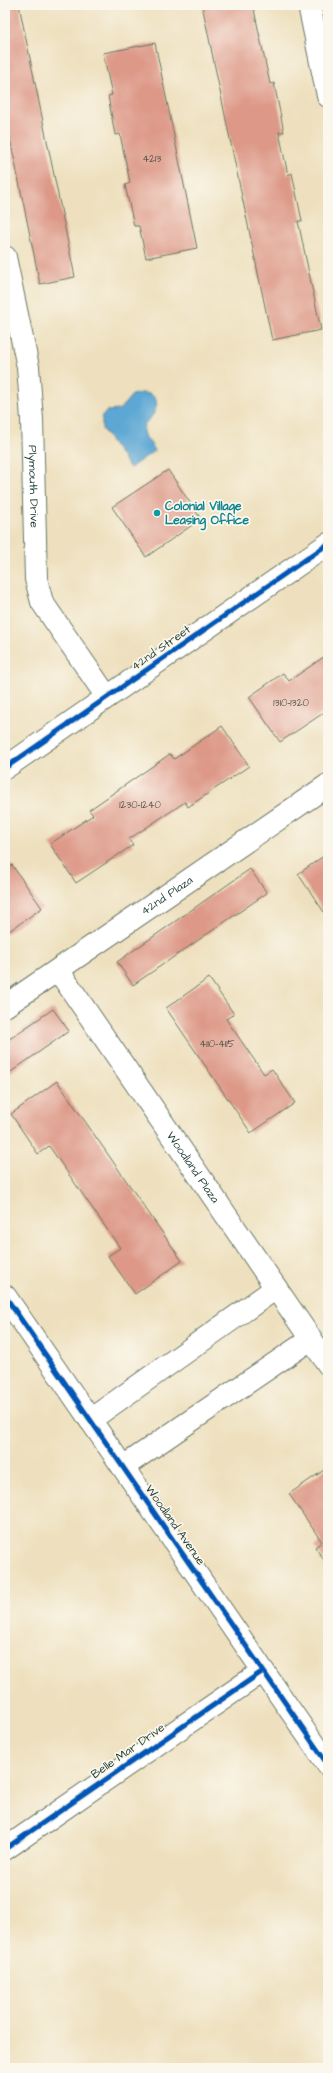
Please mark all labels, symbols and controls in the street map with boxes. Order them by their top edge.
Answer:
house number: 4213 [143,152,161,166]
street label: Plymouth Drive [23,445,43,529]
place label: Colonial Village Leasing Office [165,498,249,531]
marker: Colonial Village Leasing Office [152,508,162,518]
street label: 42nd Street [128,621,194,675]
house number: 1310-1320 [273,696,309,710]
house number: 1230-1240 [119,798,161,812]
street label: 42nd Plaza [137,871,196,919]
house number: 4110-4115 [199,1037,235,1051]
street label: Woodland Plaza [162,1128,224,1206]
street label: Woodland Avenue [141,1481,209,1569]
street label: Belle Mar Drive [88,1719,169,1783]

